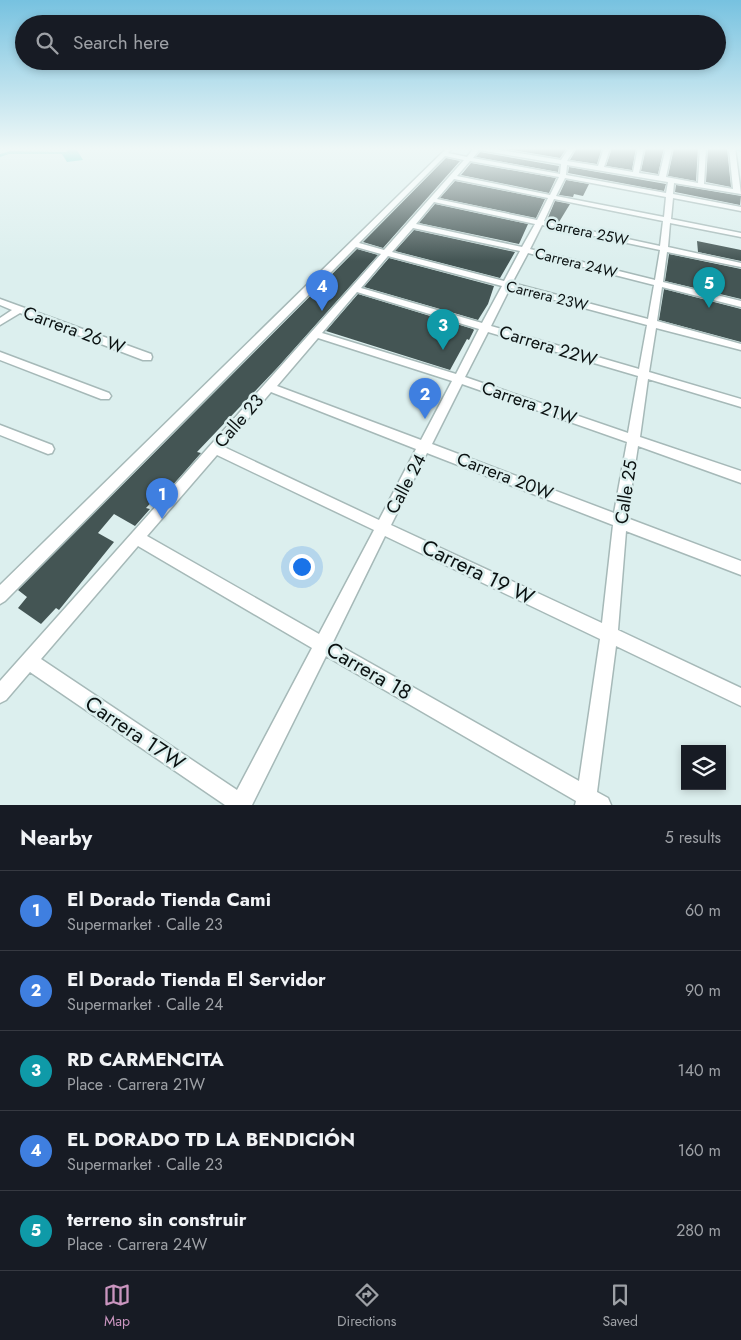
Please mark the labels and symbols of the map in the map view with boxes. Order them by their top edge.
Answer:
street label: Carrera 25W [544,213,631,252]
street label: Carrera 24W [532,242,620,284]
pin: 5 [693,267,725,308]
pin: 4 [306,270,338,311]
street label: Carrera 23W [504,275,590,317]
street label: Carrera 26 W [20,300,129,360]
pin: 3 [427,309,459,350]
street label: Carrera 22W [496,319,600,373]
street label: Carrera 21W [478,375,580,431]
pin: 2 [409,378,441,419]
street label: Calle 23 [208,388,270,454]
street label: Carrera 20W [453,446,557,506]
street label: Calle 24 [379,449,433,519]
street label: Calle 25 [608,458,644,526]
pin: 1 [146,478,178,519]
street label: Carrera 19 W [417,532,539,612]
your location [289,554,315,580]
street label: Carrera 18 [321,635,417,707]
street label: Carrera 17W [79,688,191,778]

